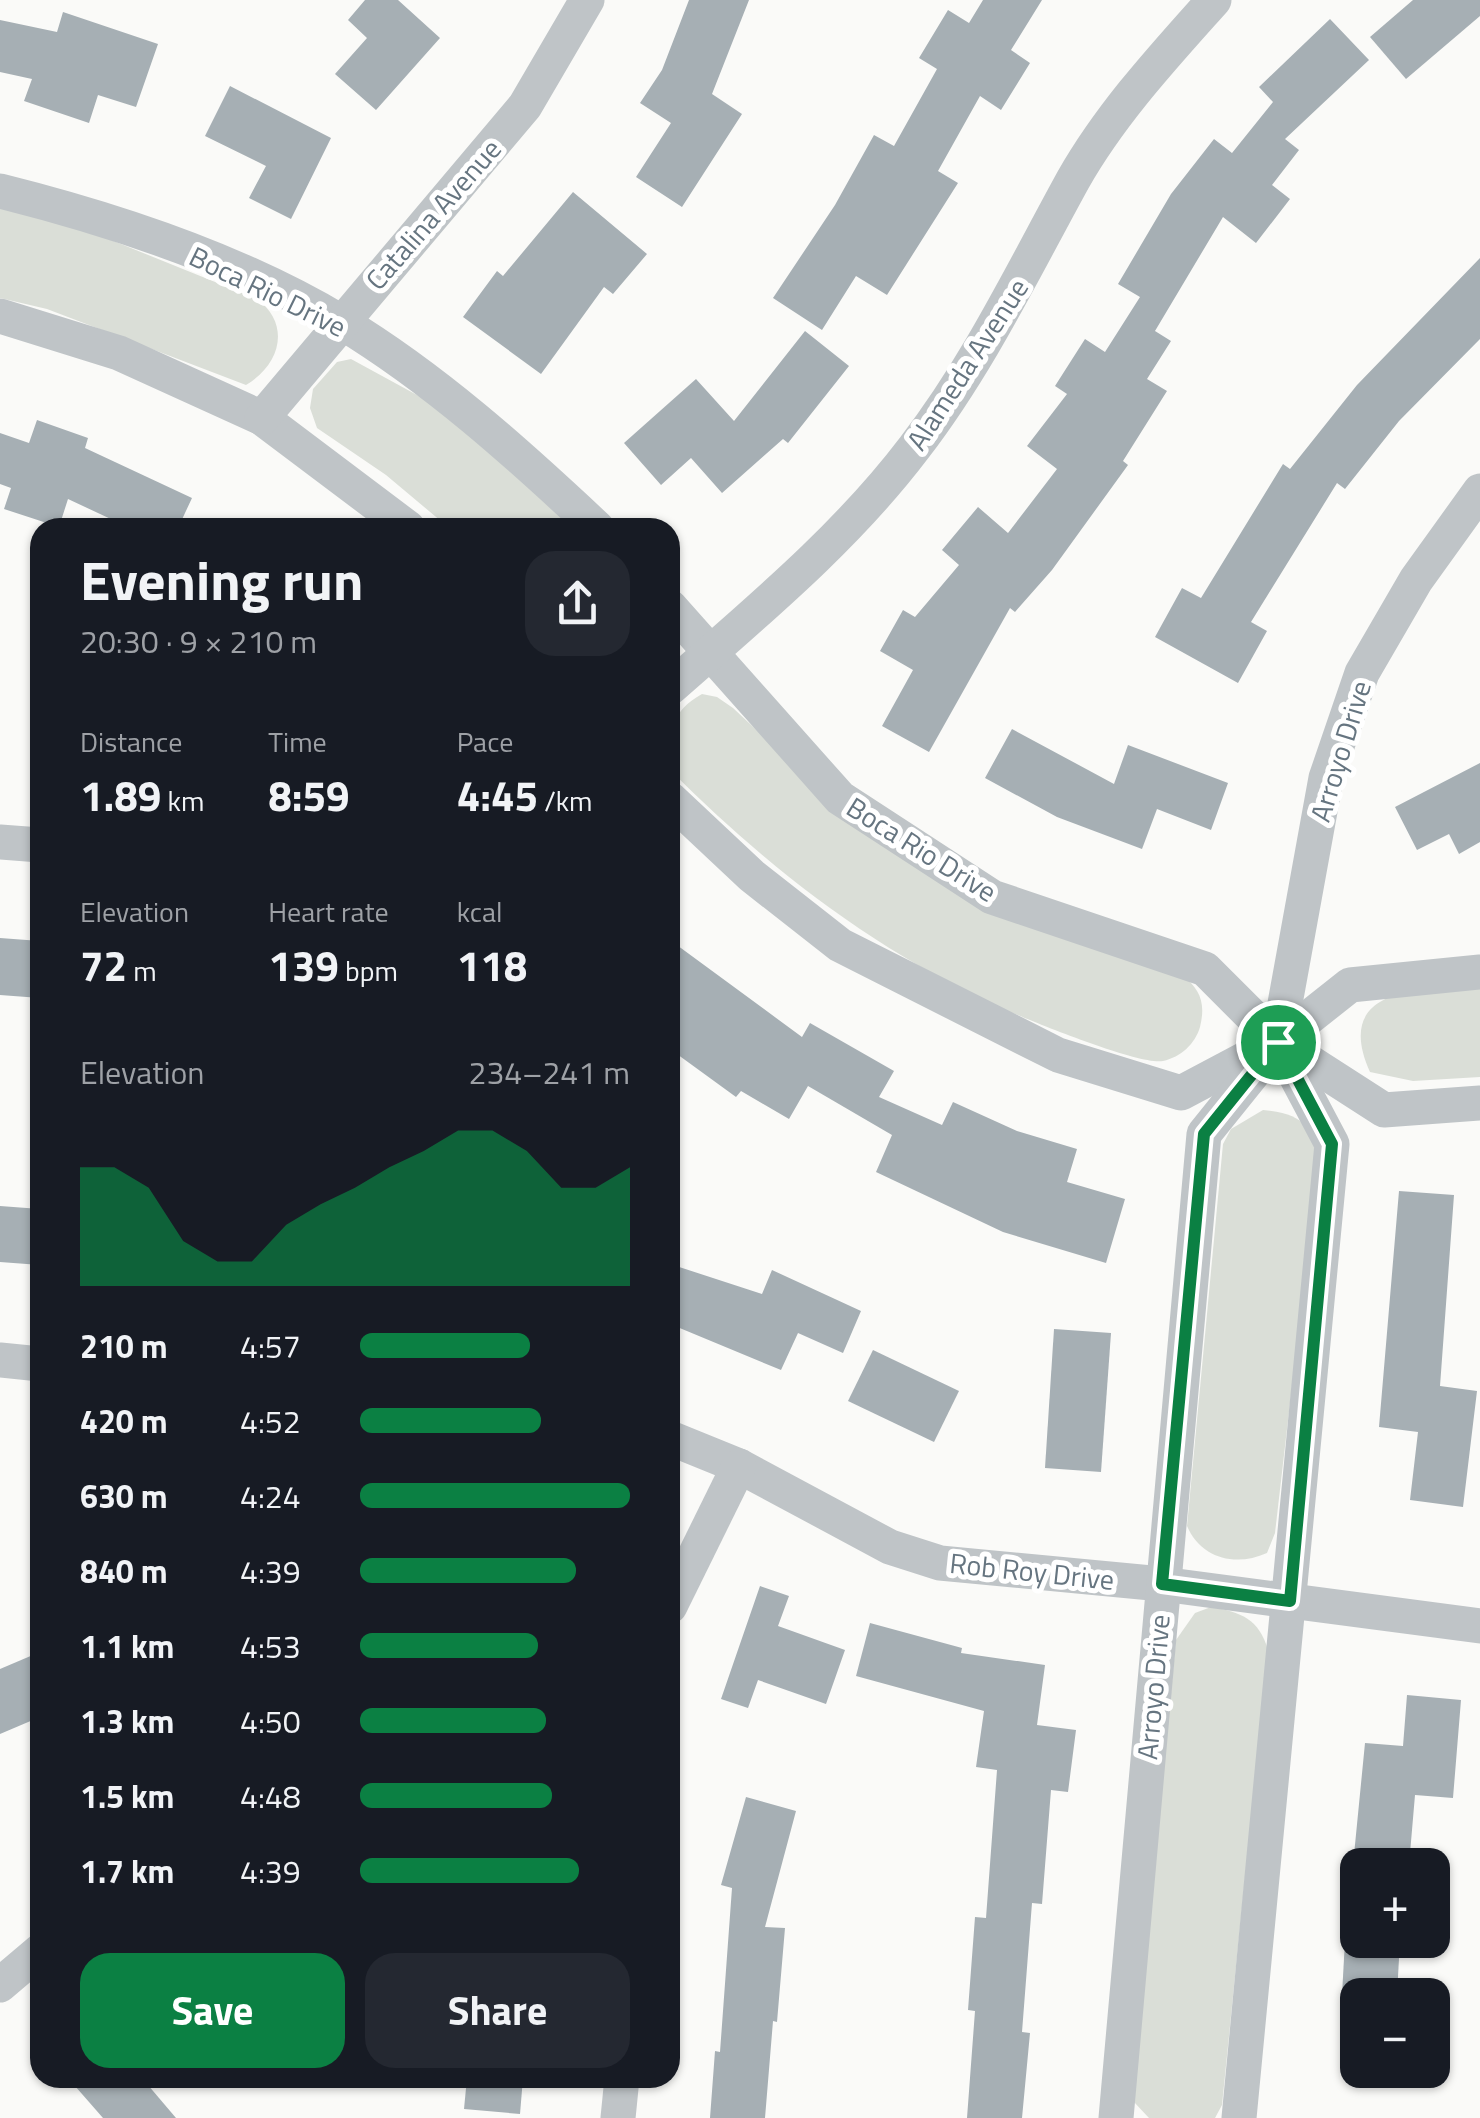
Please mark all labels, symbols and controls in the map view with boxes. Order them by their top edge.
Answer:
street label: Catalina Avenue [355,129,511,299]
street label: Boca Rio Drive [182,234,354,348]
street label: Alameda Avenue [895,270,1039,458]
text: Evening run [80,538,363,621]
button: share [525,551,630,656]
text: 20:30 · 9 × 210 m [80,617,317,665]
street label: Arroyo Drive [1298,675,1382,827]
text: Distance [80,720,182,763]
text: Time [268,720,327,763]
text: Pace [457,720,513,763]
text: 1.89 [80,763,161,827]
text: 8:59 [268,763,350,827]
text: 4:45 [457,763,538,827]
text: km [161,779,204,822]
text: /km [538,779,593,822]
street label: Boca Rio Drive [839,786,1005,912]
text: Elevation [80,890,189,933]
text: Heart rate [268,890,389,933]
text: kcal [457,890,502,933]
text: 72 [80,933,127,997]
text: 139 [268,933,339,997]
text: 118 [457,933,527,997]
text: m [127,949,157,992]
text: bpm [339,949,398,992]
pin [1236,1000,1321,1085]
icon: arrive [1251,1015,1306,1070]
text: Elevation [80,1048,204,1096]
text: 234–241 m [468,1048,630,1096]
text: 210 m [80,1322,168,1370]
text: 4:57 [240,1322,301,1370]
text: 420 m [80,1397,168,1445]
text: 4:52 [240,1397,301,1445]
text: 630 m [80,1472,168,1520]
text: 4:24 [240,1472,301,1520]
street label: Rob Roy Drive [948,1541,1116,1601]
text: 840 m [80,1547,168,1595]
text: 4:39 [240,1547,301,1595]
street label: Arroyo Drive [1125,1613,1181,1761]
text: 1.1 km [80,1622,174,1670]
text: 4:53 [240,1622,301,1670]
text: 1.3 km [80,1697,174,1745]
text: 4:50 [240,1697,301,1745]
text: 1.5 km [80,1772,174,1820]
text: 4:48 [240,1772,301,1820]
text: 1.7 km [80,1847,174,1895]
text: 4:39 [240,1847,301,1895]
map controls [1340,1848,1450,2088]
button: + [1340,1848,1450,1958]
button: Save [80,1953,345,2068]
button: Share [365,1953,630,2068]
button: − [1340,1978,1450,2088]

